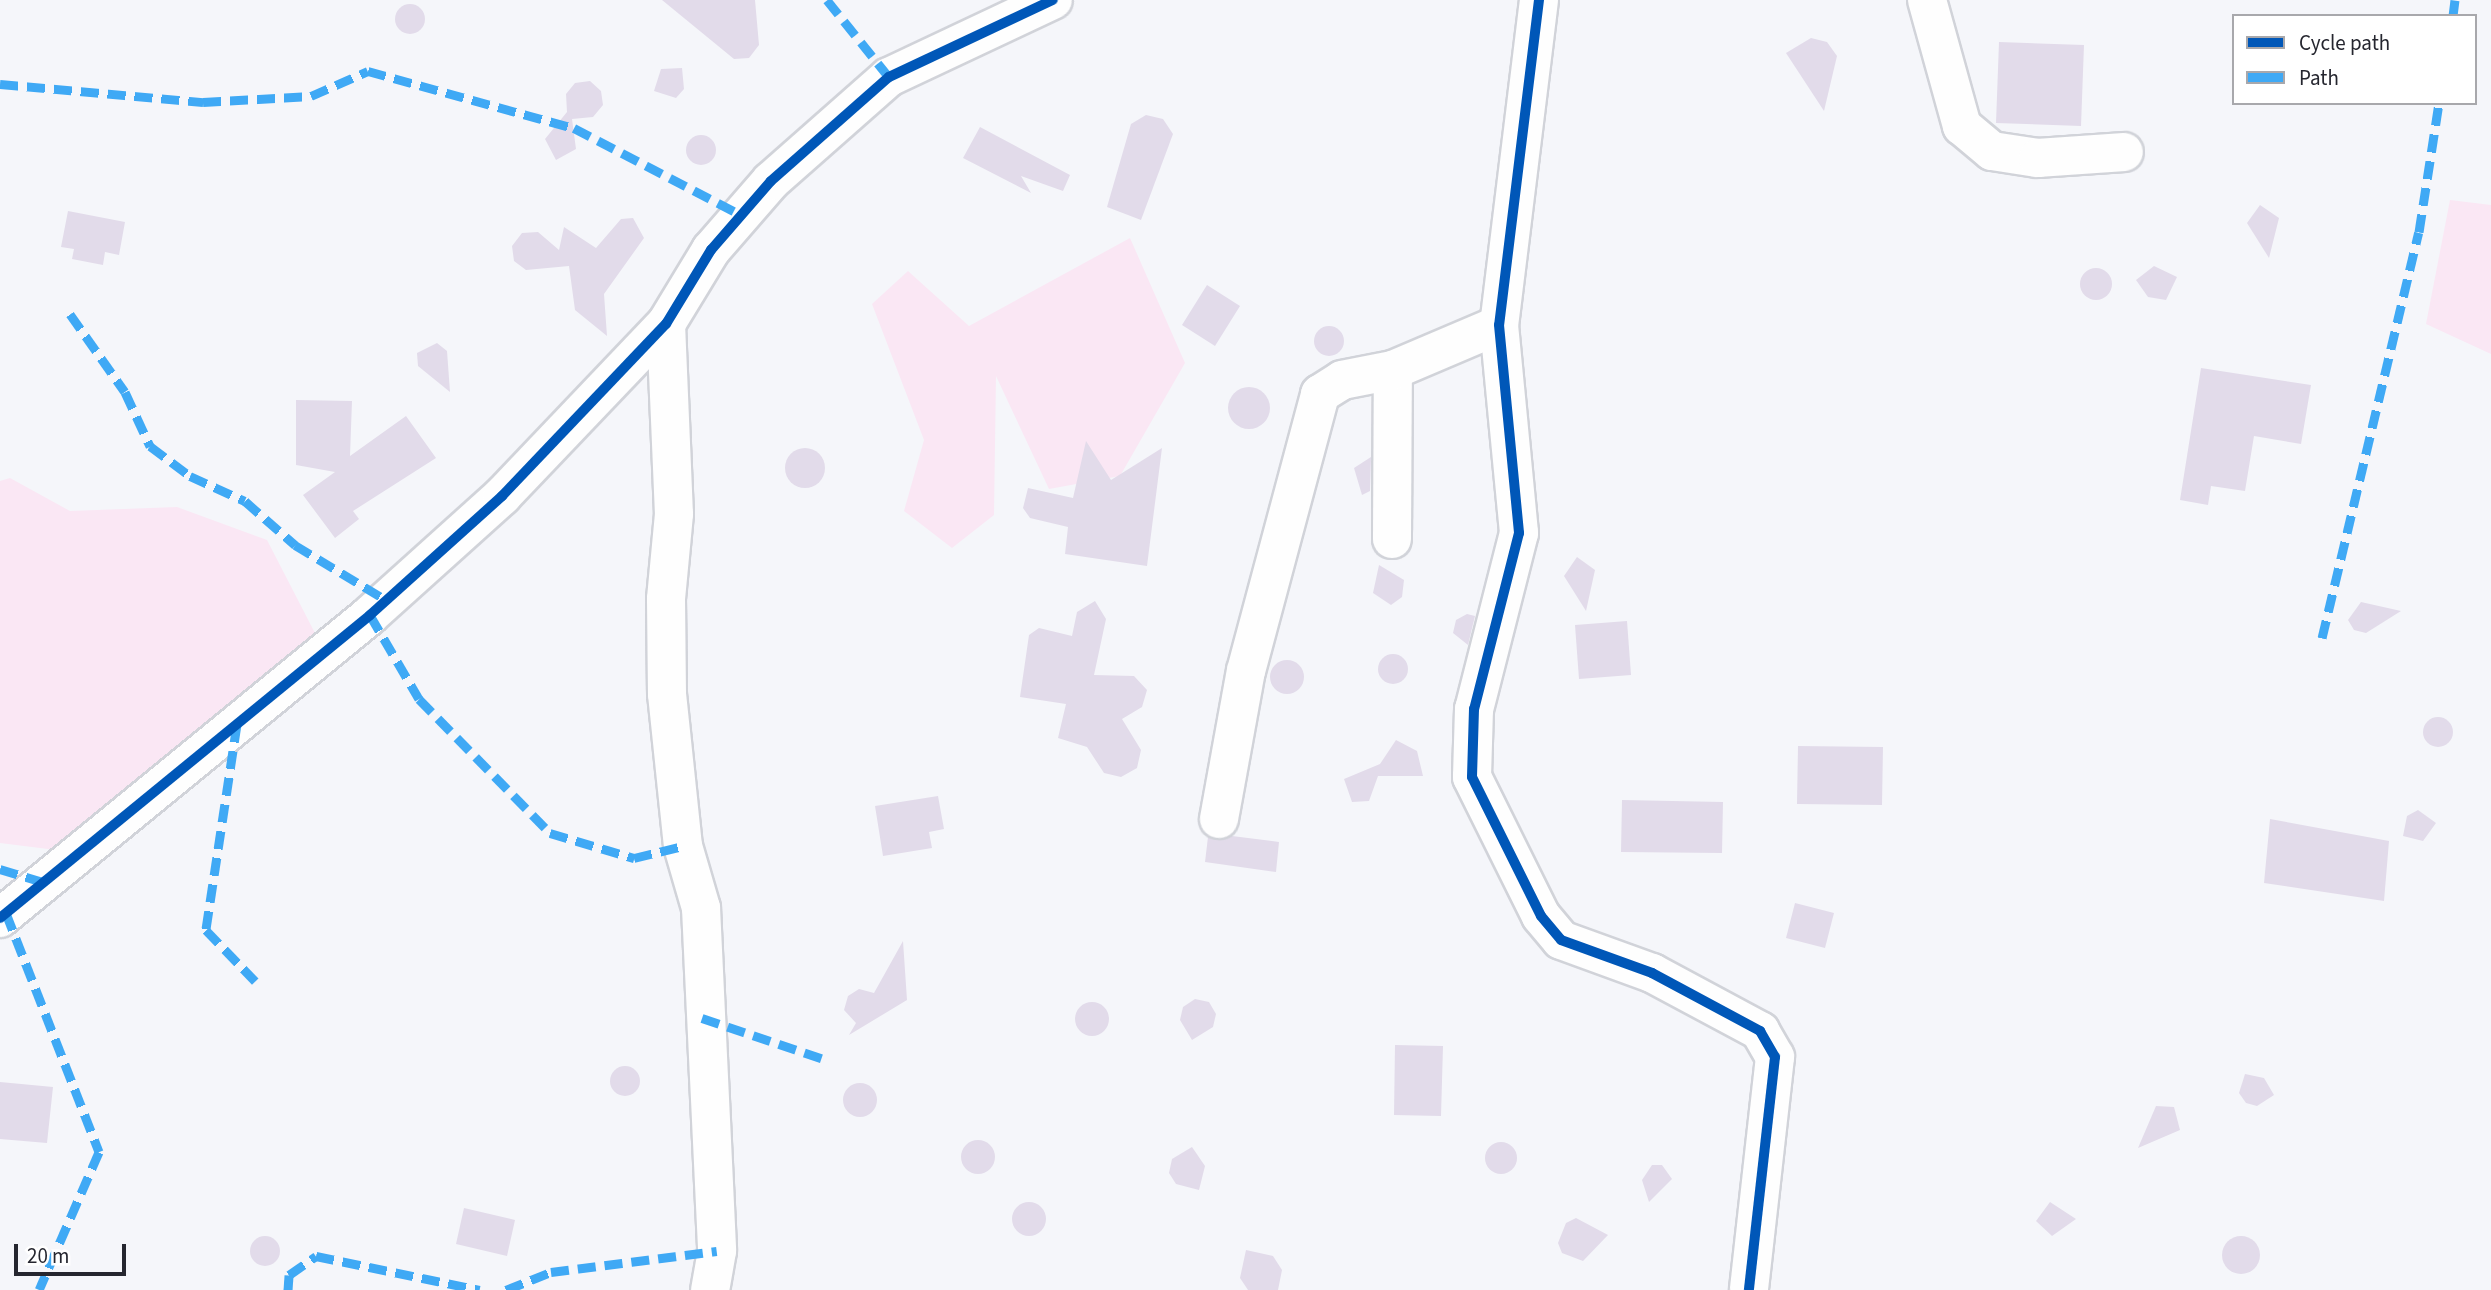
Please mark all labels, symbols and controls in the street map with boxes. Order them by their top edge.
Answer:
legend [2232,14,2477,105]
text: Cycle path [2299,28,2390,58]
text: Path [2299,63,2339,93]
scale bar [18,1230,130,1274]
text: 20 m [27,1241,69,1271]

